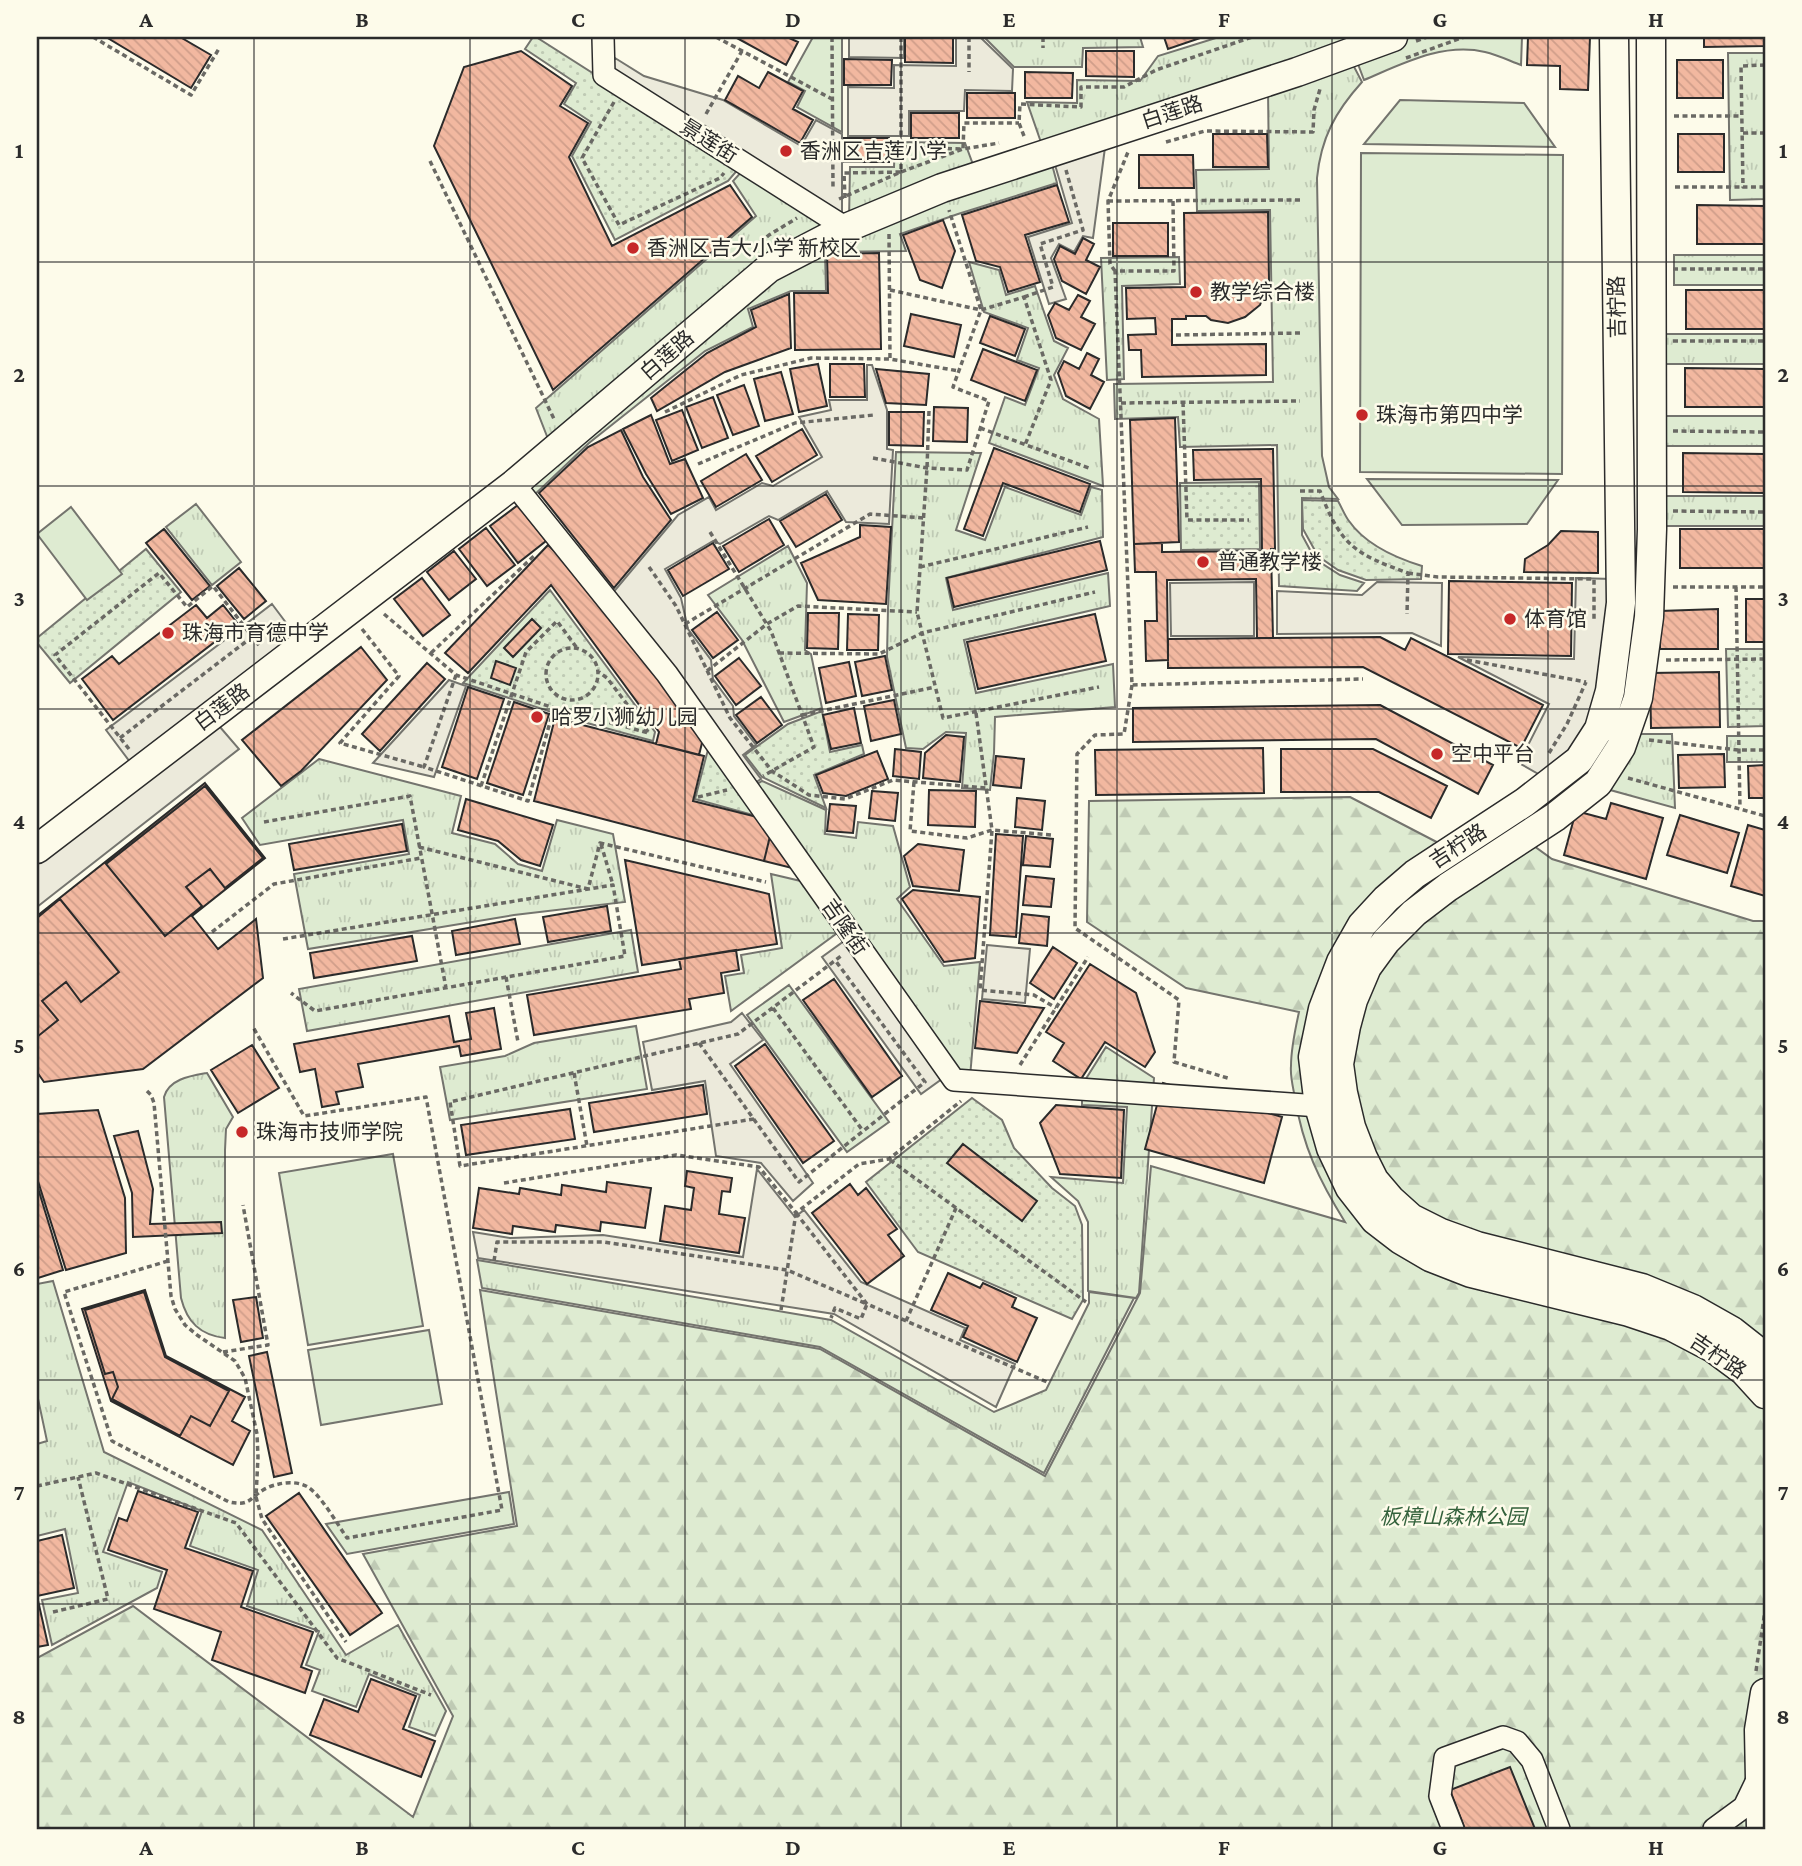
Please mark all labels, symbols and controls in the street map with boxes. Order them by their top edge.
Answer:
text: A [138,6,153,32]
text: B [355,6,369,32]
text: C [571,6,585,32]
text: D [785,6,801,32]
text: E [1002,6,1016,32]
text: F [1218,6,1230,32]
text: G [1433,6,1448,32]
text: H [1648,6,1664,32]
street label: 白莲路 [1138,91,1206,133]
street label: 景莲街 [676,114,742,168]
text: 1 [15,137,24,163]
text: 1 [1779,137,1788,163]
place label: 香洲区吉莲小学 [800,139,947,163]
marker: 香洲区吉莲小学 [778,143,794,159]
place label: 香洲区吉大小学 新校区 [647,236,861,260]
marker: 香洲区吉大小学 新校区 [625,240,641,256]
street label: 吉柠路 [1604,275,1630,339]
place label: 教学综合楼 [1210,280,1315,304]
marker: 教学综合楼 [1188,284,1204,300]
street label: 白莲路 [635,325,699,385]
text: 2 [13,361,25,387]
text: 2 [1777,361,1789,387]
place label: 珠海市第四中学 [1376,403,1523,427]
marker: 珠海市第四中学 [1354,407,1370,423]
place label: 普通教学楼 [1217,550,1322,574]
marker: 普通教学楼 [1195,554,1211,570]
text: 3 [13,585,25,611]
text: 3 [1777,585,1789,611]
place label: 体育馆 [1524,607,1587,631]
marker: 体育馆 [1502,611,1518,627]
place label: 珠海市育德中学 [182,621,329,645]
marker: 珠海市育德中学 [160,625,176,641]
street label: 白莲路 [190,678,254,736]
place label: 哈罗小狮幼儿园 [551,705,698,729]
marker: 哈罗小狮幼儿园 [529,709,545,725]
place label: 空中平台 [1451,742,1535,766]
marker: 空中平台 [1429,746,1445,762]
text: 4 [13,808,25,834]
text: 4 [1777,808,1789,834]
street label: 吉柠路 [1425,819,1491,873]
street label: 吉隆街 [817,894,873,960]
text: 5 [13,1032,25,1058]
text: 5 [1777,1032,1789,1058]
place label: 珠海市技师学院 [256,1120,403,1144]
marker: 珠海市技师学院 [234,1124,250,1140]
text: 6 [13,1255,25,1281]
text: 6 [1777,1255,1789,1281]
street label: 吉柠路 [1685,1328,1751,1384]
text: 7 [13,1479,25,1505]
text: 7 [1777,1479,1789,1505]
park label: 板樟山森林公园 [1380,1505,1529,1529]
text: 8 [12,1703,26,1729]
text: 8 [1776,1703,1790,1729]
text: A [138,1834,153,1860]
text: B [355,1834,369,1860]
text: C [571,1834,585,1860]
text: D [785,1834,801,1860]
text: E [1002,1834,1016,1860]
text: F [1218,1834,1230,1860]
text: G [1433,1834,1448,1860]
text: H [1648,1834,1664,1860]

